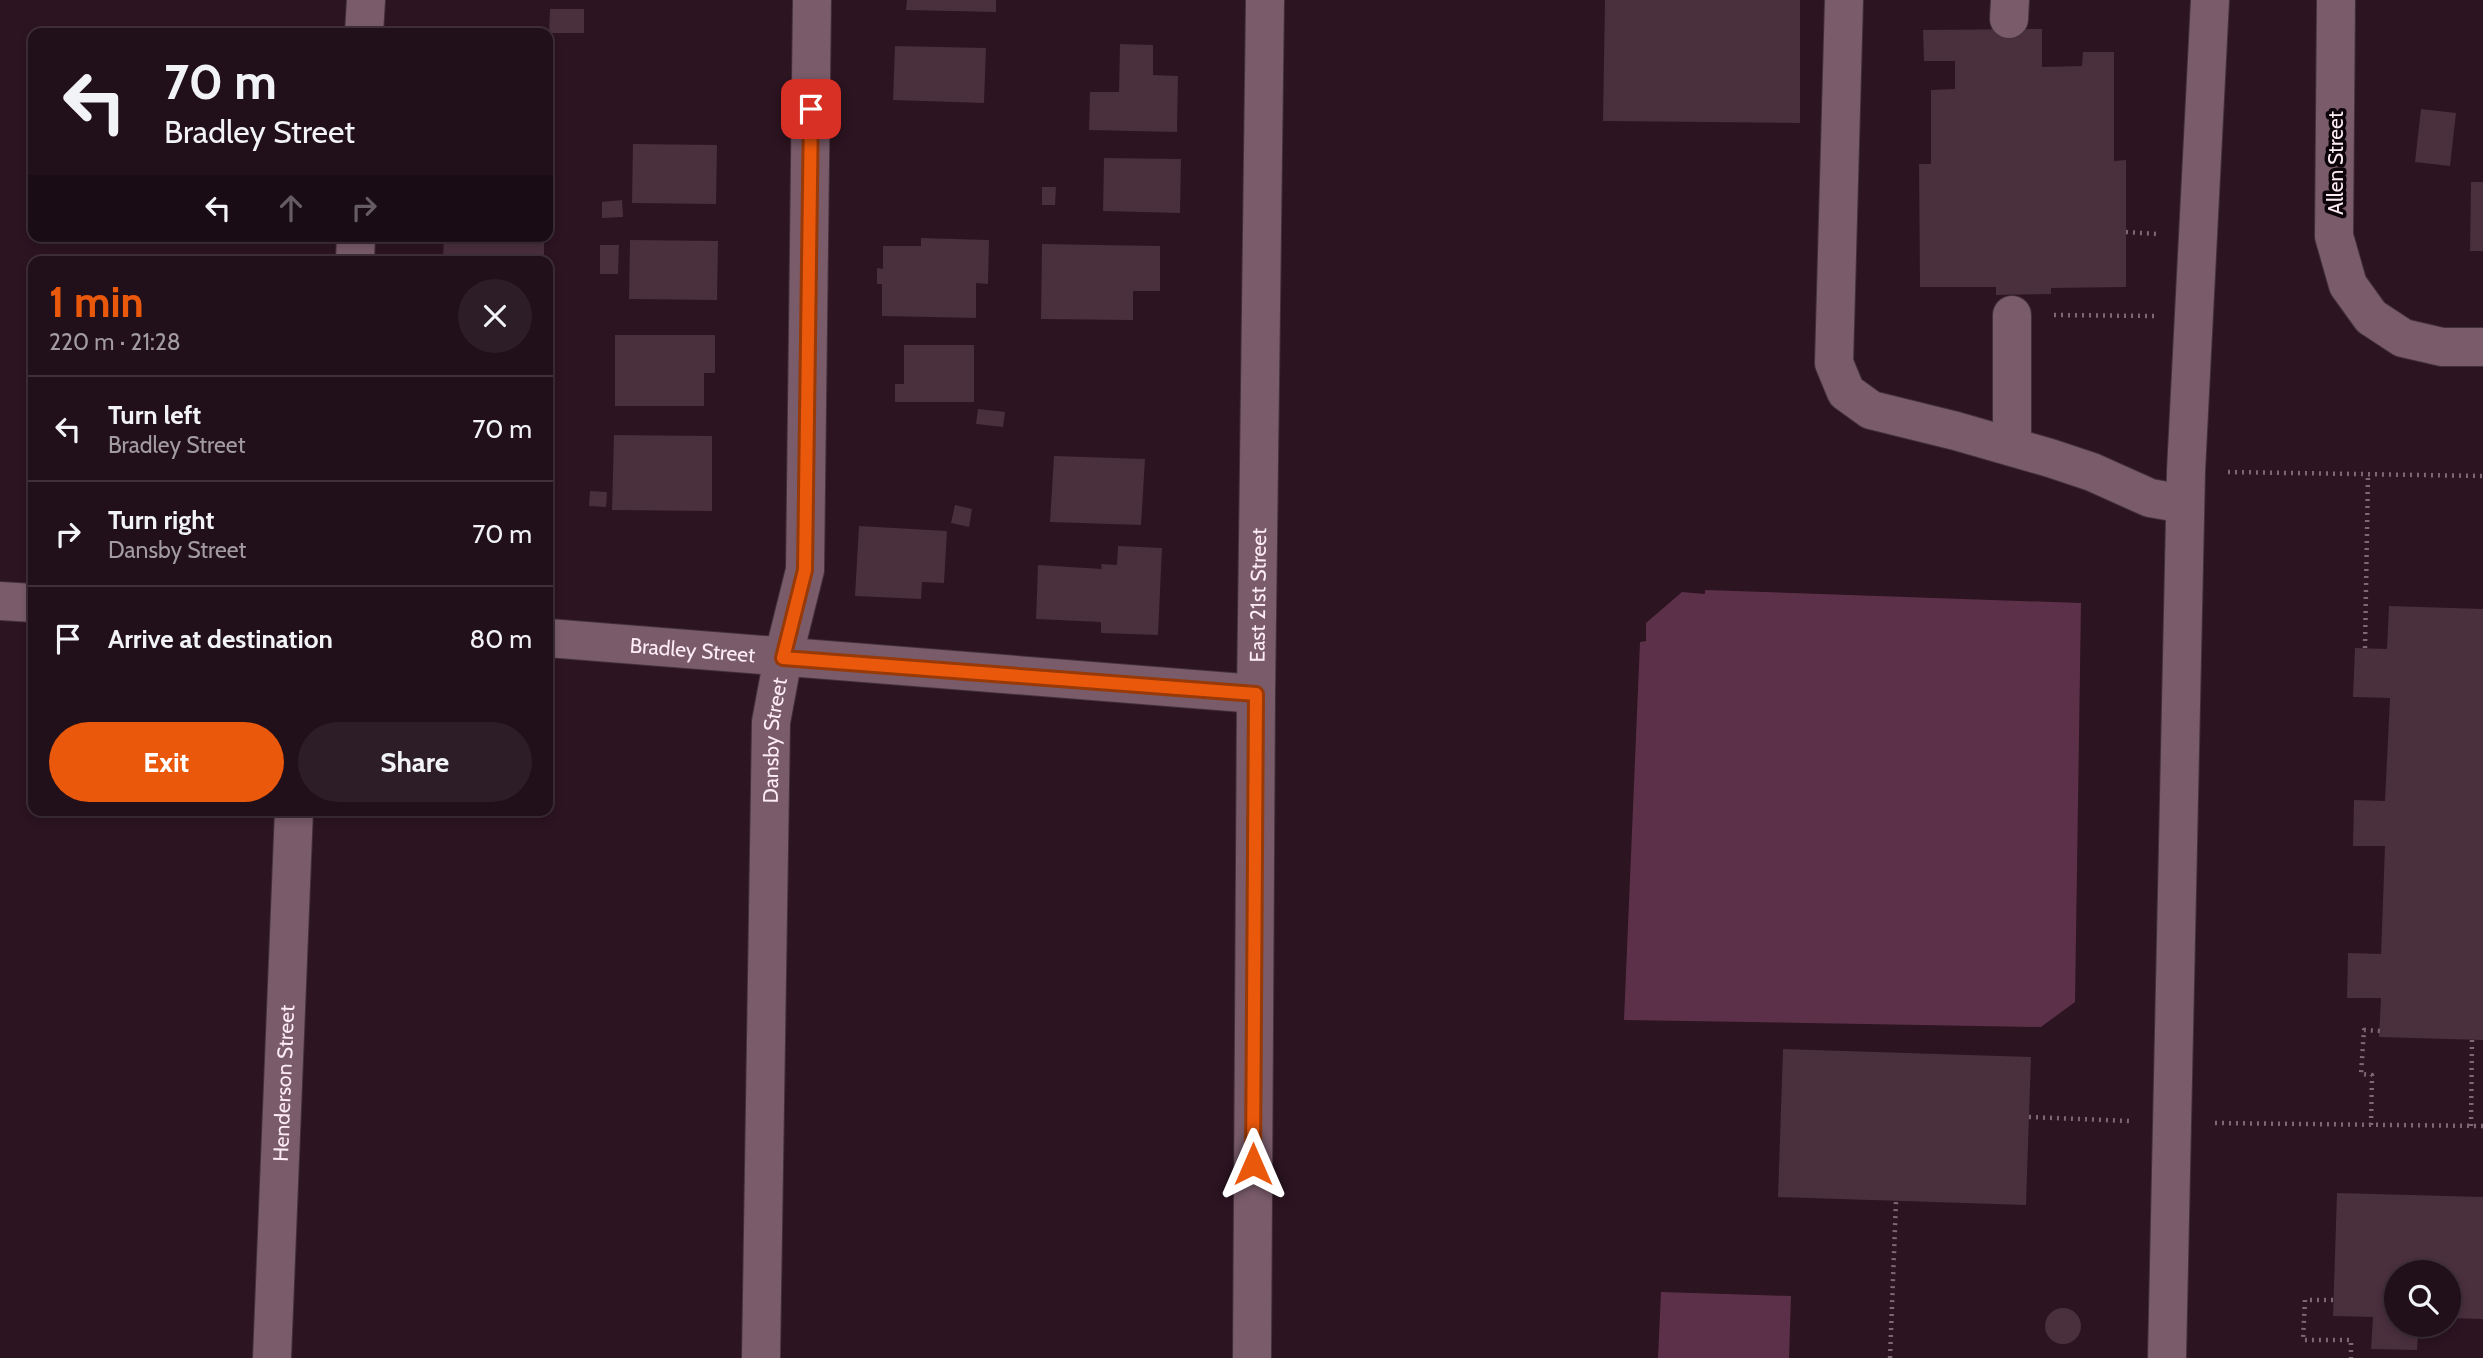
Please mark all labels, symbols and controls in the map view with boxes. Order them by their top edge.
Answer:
text: 70 m [164,52,277,111]
icon: left [49,56,140,147]
pin [781,79,841,139]
icon: arrive [792,90,830,128]
street label: Allen Street [2323,111,2348,215]
text: Bradley Street [164,112,355,151]
icon: left [199,189,237,227]
icon: ahead [272,189,310,227]
icon: right [345,189,383,227]
text: 1 min [49,276,144,328]
button: close [458,279,532,353]
text: 220 m · 21:28 [49,328,181,356]
text: Turn left [108,399,201,431]
icon: left [49,410,87,448]
text: 70 m [472,413,532,445]
text: Bradley Street [108,431,245,459]
text: Turn right [108,504,214,536]
icon: right [49,515,87,553]
text: 70 m [472,518,532,550]
street label: East 21st Street [1244,528,1271,663]
text: Dansby Street [108,536,246,564]
icon: arrive [49,620,87,658]
text: Arrive at destination [108,623,333,655]
text: 80 m [469,623,532,655]
street label: Bradley Street [629,632,756,667]
street label: Dansby Street [757,675,792,803]
button: Exit [49,722,284,802]
button: Share [298,722,532,802]
street label: Henderson Street [267,1004,299,1162]
position arrow [1216,1127,1290,1201]
map controls [2384,1260,2461,1337]
button: search [2384,1260,2461,1337]

